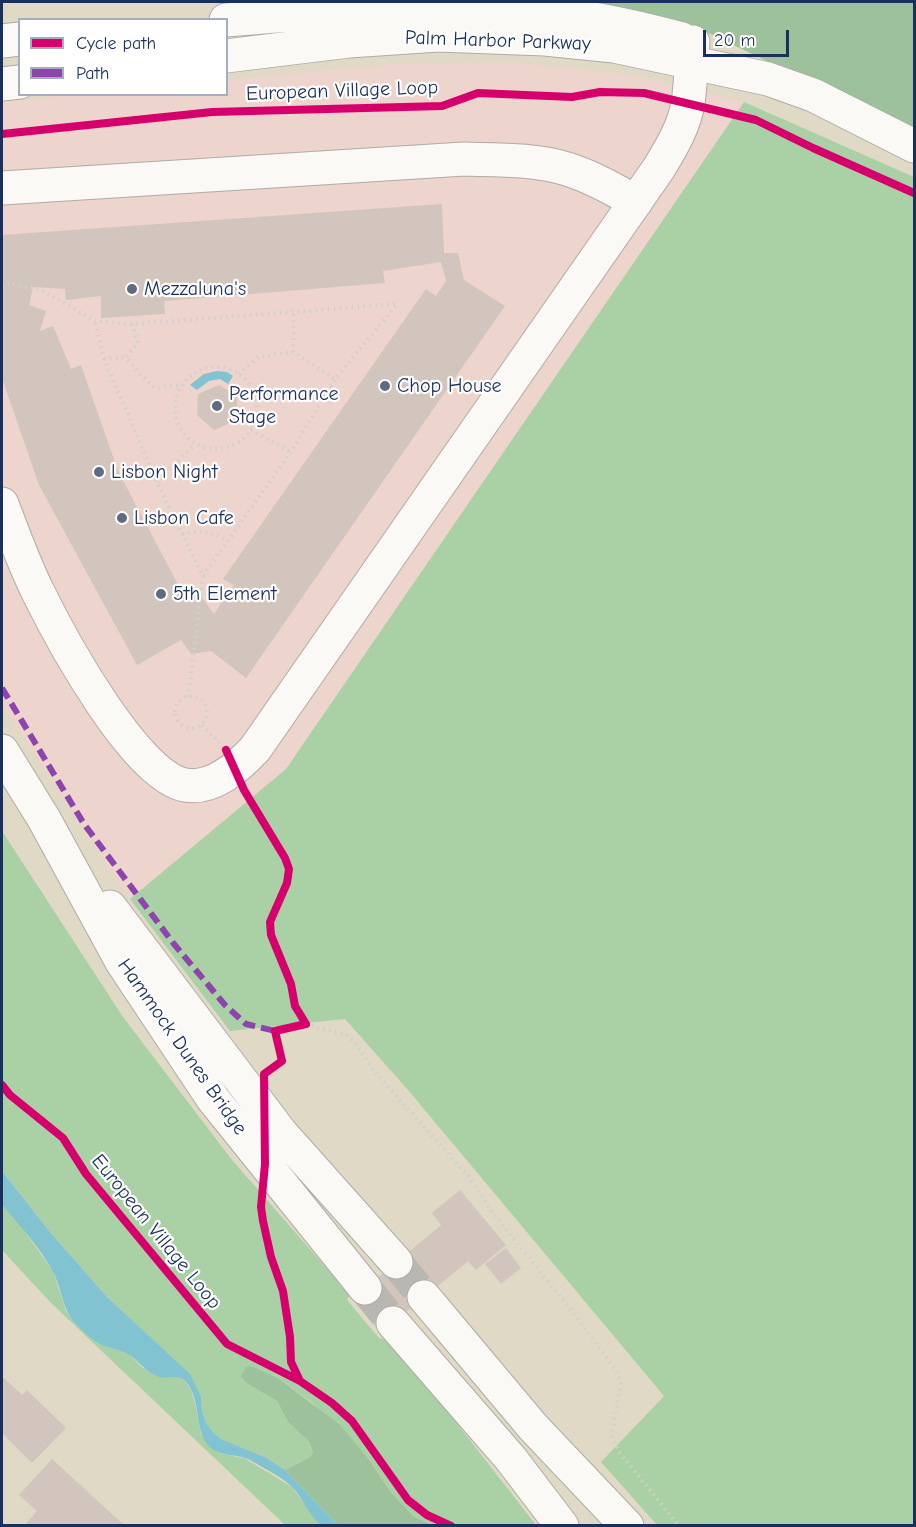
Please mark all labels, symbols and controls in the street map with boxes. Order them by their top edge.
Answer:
legend [18,18,228,96]
scale bar [706,18,792,56]
street label: Palm Harbor Parkway [405,26,591,56]
text: 20 m [714,30,755,51]
text: Cycle path [76,33,156,54]
text: Path [76,63,109,84]
street label: European Village Loop [246,76,438,106]
place label: Mezzaluna's [144,277,246,301]
marker: Mezzaluna's [125,282,139,296]
place label: Chop House [397,374,501,398]
marker: Chop House [378,379,392,393]
place label: Performance Stage [229,382,339,429]
marker: Performance Stage [210,399,224,413]
place label: Lisbon Night [111,460,218,484]
marker: Lisbon Night [92,465,106,479]
place label: Lisbon Cafe [134,506,234,530]
marker: Lisbon Cafe [115,511,129,525]
place label: 5th Element [173,582,277,606]
marker: 5th Element [154,587,168,601]
street label: Hammock Dunes Bridge [112,954,252,1140]
street label: European Village Loop [86,1150,226,1314]

